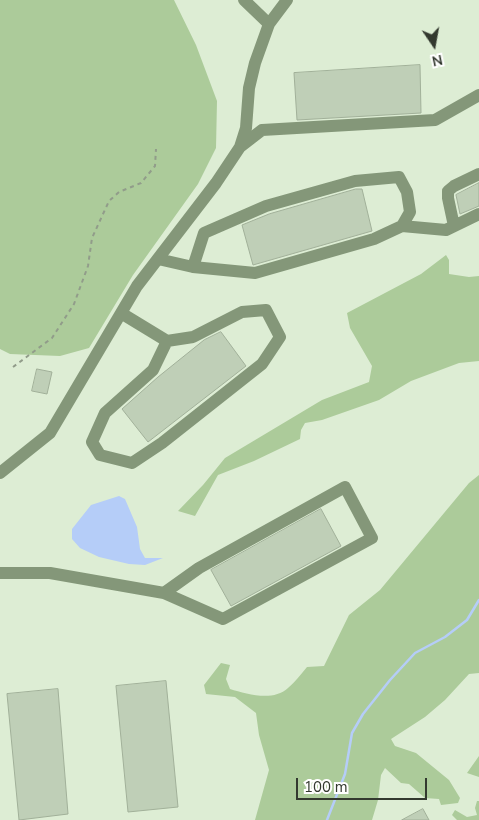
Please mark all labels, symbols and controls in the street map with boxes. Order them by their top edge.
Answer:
north arrow [409,20,459,70]
text: N [430,50,444,71]
scale bar [299,768,430,800]
text: 100 m [304,777,348,797]

